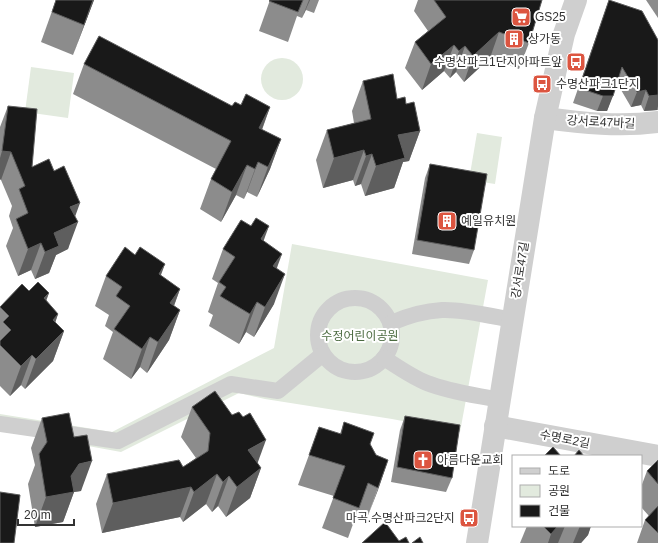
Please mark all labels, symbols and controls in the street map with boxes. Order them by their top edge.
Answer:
supermarket icon: GS25 [510,6,532,28]
place label: GS25 [535,10,566,24]
building icon: 상가동 [503,28,525,50]
place label: 상가동 [528,32,561,46]
bus stop icon: 수명산파크1단지아파트앞 [565,51,587,73]
place label: 수명산파크1단지아파트앞 [434,55,562,69]
bus stop icon: 수명산파크1단지 [531,73,553,95]
place label: 수명산파크1단지 [556,77,640,91]
street label: 강서로47바길 [566,113,636,131]
building icon: 예일유치원 [436,210,458,232]
place label: 예일유치원 [461,214,516,228]
street label: 강서로47길 [509,241,531,299]
park label: 수정어린이공원 [321,329,399,343]
street label: 수명로2길 [539,427,591,451]
church icon: 아름다운교회 [412,449,434,471]
place label: 아름다운교회 [437,453,503,467]
legend [512,455,642,527]
text: 도로 [548,464,570,478]
text: 공원 [548,484,570,498]
scale bar [18,501,74,527]
text: 건물 [548,504,570,518]
bus stop icon: 마곡.수명산파크2단지 [458,507,480,529]
text: 20 m [24,508,51,522]
place label: 마곡.수명산파크2단지 [346,511,455,525]

